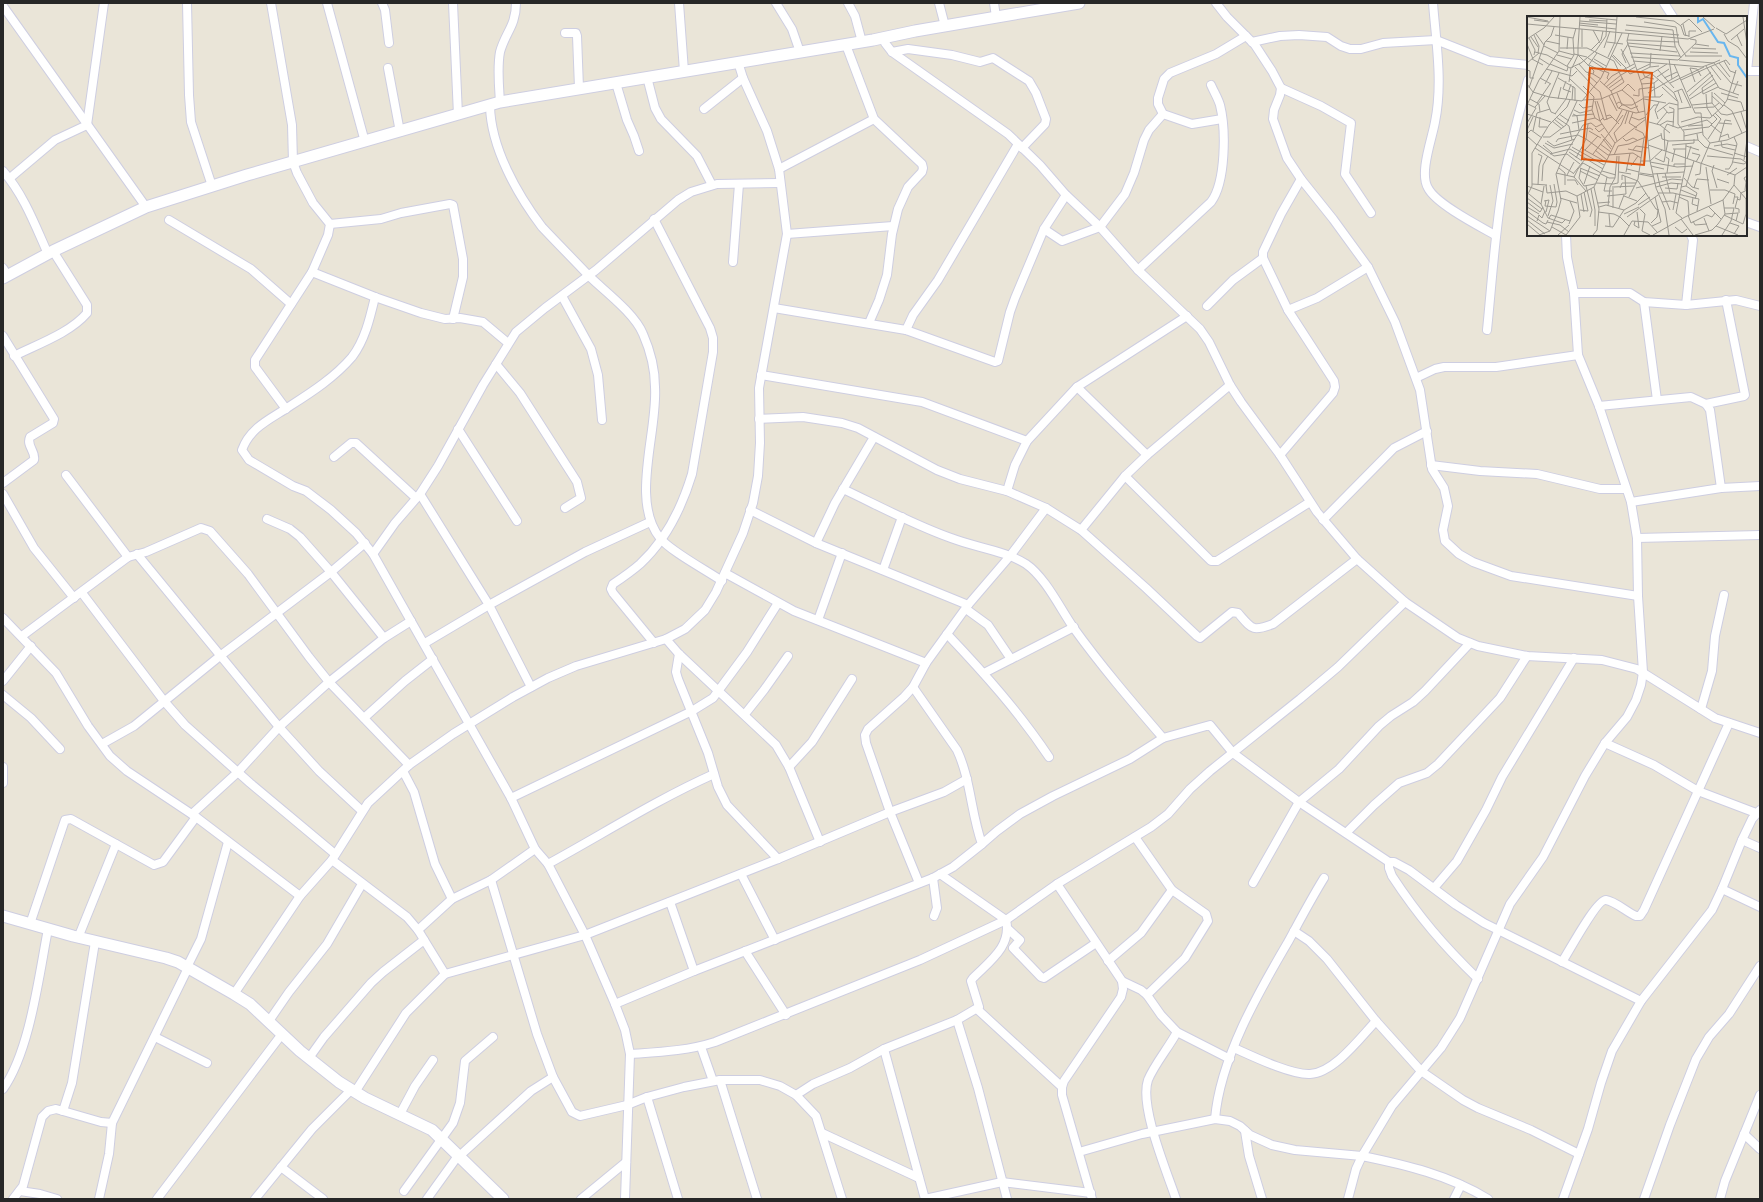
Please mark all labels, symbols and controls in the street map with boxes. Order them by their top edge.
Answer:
inset map [1527,16,1747,236]

